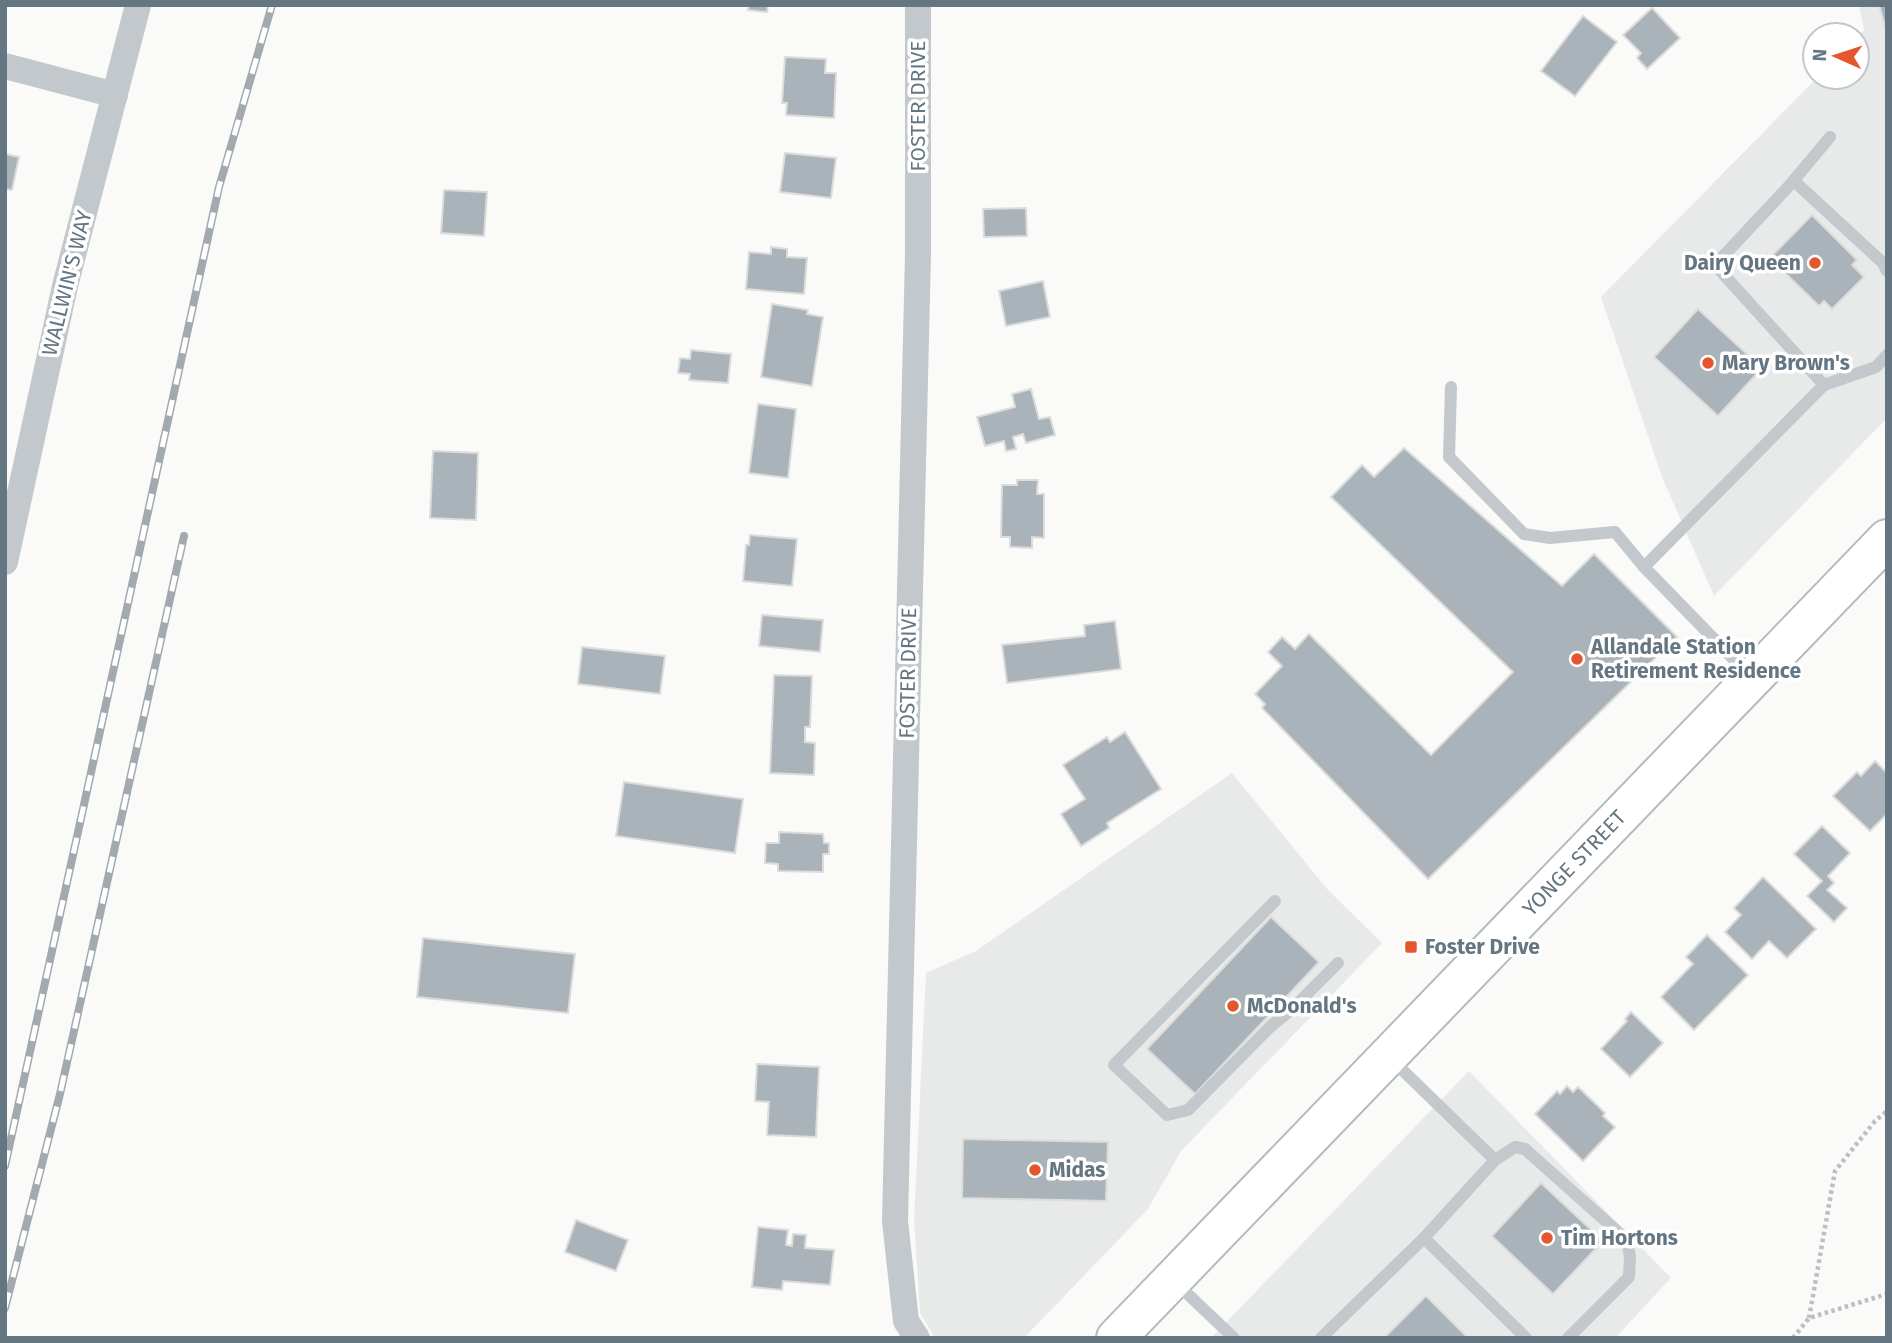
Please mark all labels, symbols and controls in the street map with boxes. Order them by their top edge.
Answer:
north arrow [1801,21,1871,91]
street label: FOSTER DRIVE [905,40,931,172]
text: N [1808,48,1831,62]
street label: WALLWIN'S WAY [36,207,98,358]
place label: Dairy Queen [1684,250,1801,276]
marker: Dairy Queen [1807,255,1823,271]
place label: Mary Brown's [1722,350,1850,376]
marker: Mary Brown's [1700,355,1716,371]
street label: FOSTER DRIVE [894,607,922,739]
place label: Allandale Station Retirement Residence [1590,634,1801,684]
marker: Allandale Station Retirement Residence [1569,651,1585,667]
street label: YONGE STREET [1517,804,1632,922]
place label: Foster Drive [1425,934,1540,960]
marker: Foster Drive [1403,939,1419,955]
place label: McDonald's [1247,993,1357,1019]
marker: McDonald's [1225,998,1241,1014]
place label: Midas [1049,1157,1105,1183]
marker: Midas [1027,1162,1043,1178]
place label: Tim Hortons [1561,1225,1678,1251]
marker: Tim Hortons [1539,1230,1555,1246]

